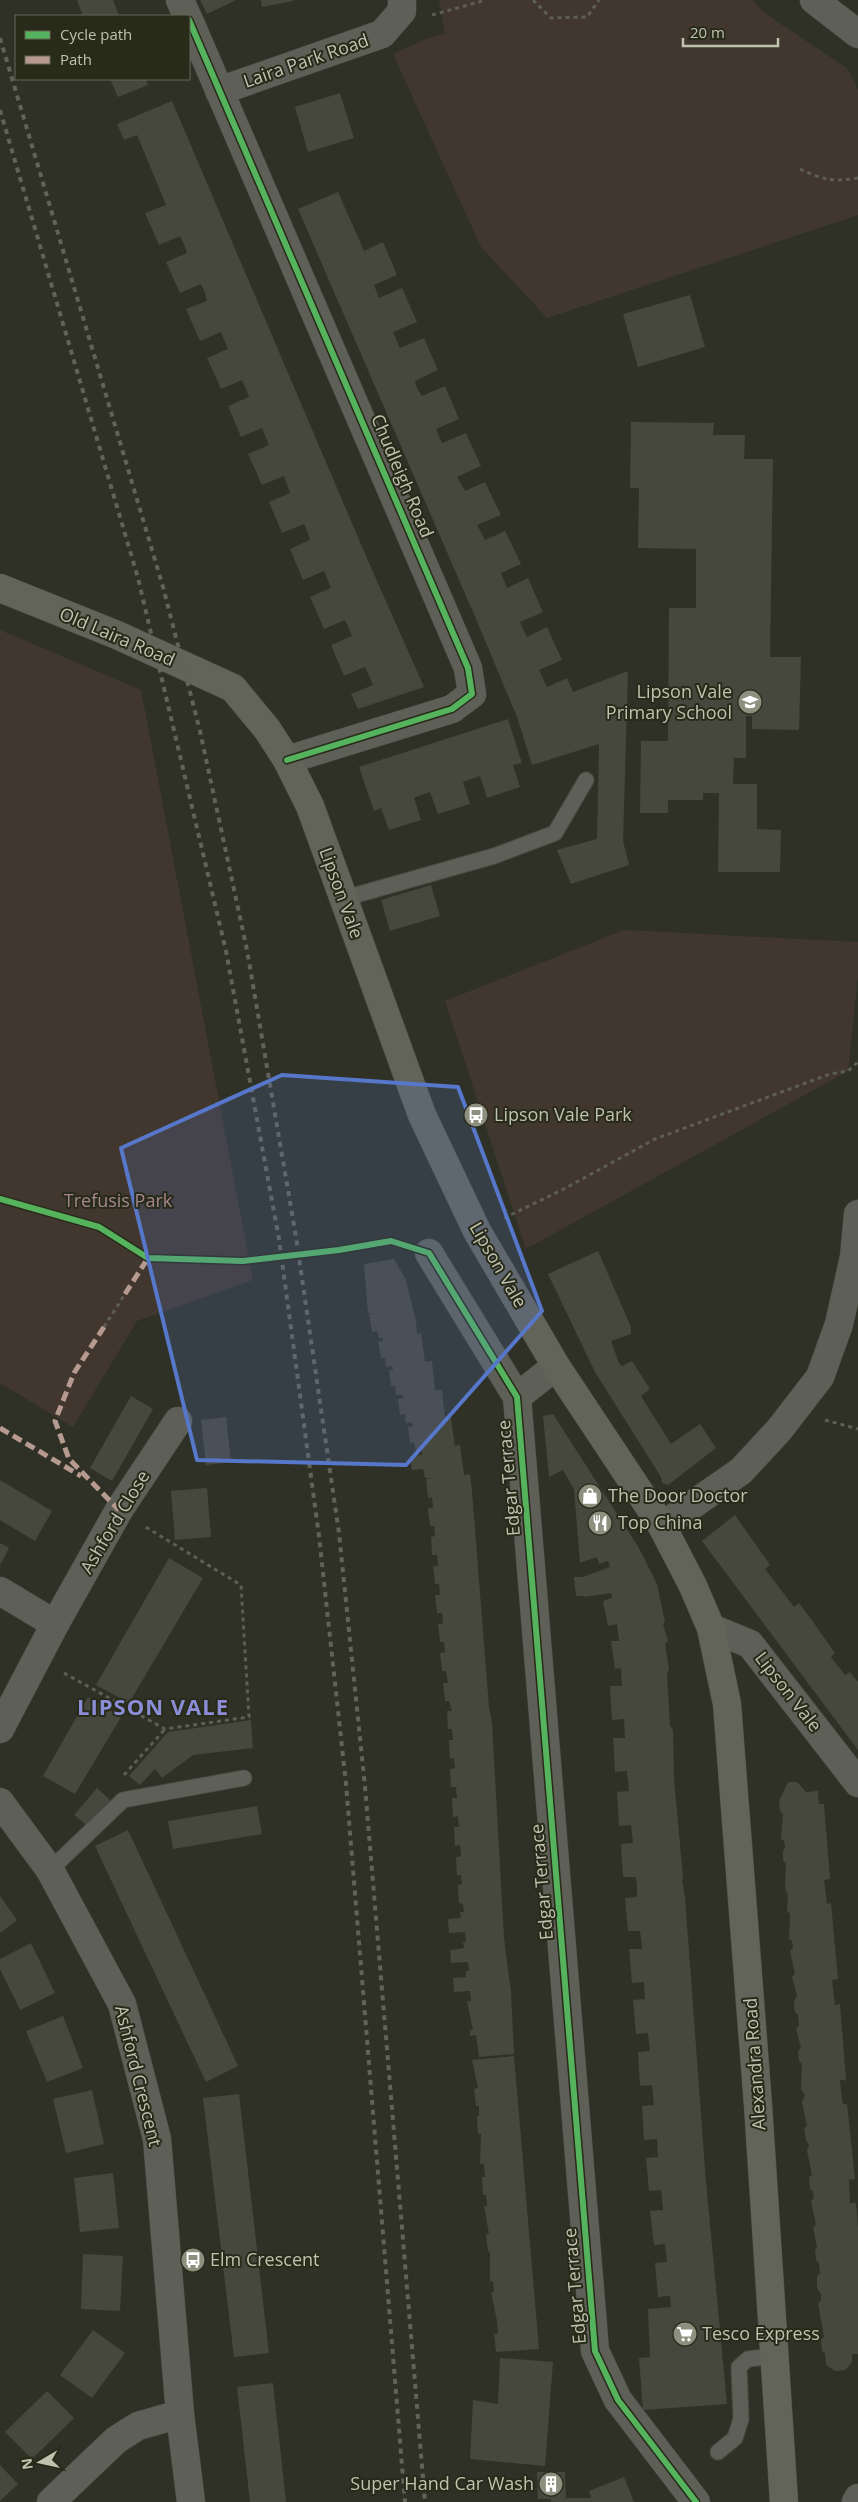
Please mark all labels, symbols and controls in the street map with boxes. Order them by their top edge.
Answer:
legend [15,15,190,80]
scale bar [683,15,778,47]
text: 20 m [690,22,725,42]
text: Cycle path [60,24,132,44]
street label: Laira Park Road [240,27,372,93]
text: Path [60,49,92,69]
street label: Chudleigh Road [366,410,440,541]
street label: Old Laira Road [56,601,179,671]
place label: Lipson Vale Primary School [606,679,732,724]
school or university icon: Lipson Vale Primary School [737,689,763,715]
street label: Lipson Vale [314,844,370,942]
bus stop icon: Lipson Vale Park [463,1102,489,1128]
place label: Lipson Vale Park [494,1102,632,1126]
park label: Trefusis Park [64,1188,173,1212]
street label: Lipson Vale [465,1217,533,1312]
street label: Edgar Terrace [491,1419,525,1537]
street label: Ashford Close [74,1465,154,1578]
shop icon: The Door Doctor [577,1483,603,1509]
place label: The Door Doctor [608,1483,748,1507]
restaurant icon: Top China [587,1510,613,1536]
place label: Top China [618,1510,702,1534]
street label: Lipson Vale [750,1646,828,1736]
district label: LIPSON VALE [77,1691,229,1721]
street label: Edgar Terrace [524,1823,558,1941]
street label: Alexandra Road [737,1997,771,2131]
street label: Ashford Crescent [110,2003,168,2149]
street label: Edgar Terrace [557,2227,591,2345]
bus stop icon: Elm Crescent [180,2247,206,2273]
place label: Elm Crescent [210,2247,319,2271]
supermarket icon: Tesco Express [672,2321,698,2347]
place label: Tesco Express [702,2321,820,2345]
north arrow [15,2437,65,2487]
text: N [16,2457,37,2471]
place label: Super Hand Car Wash [350,2471,534,2495]
building icon: Super Hand Car Wash [538,2471,564,2497]

